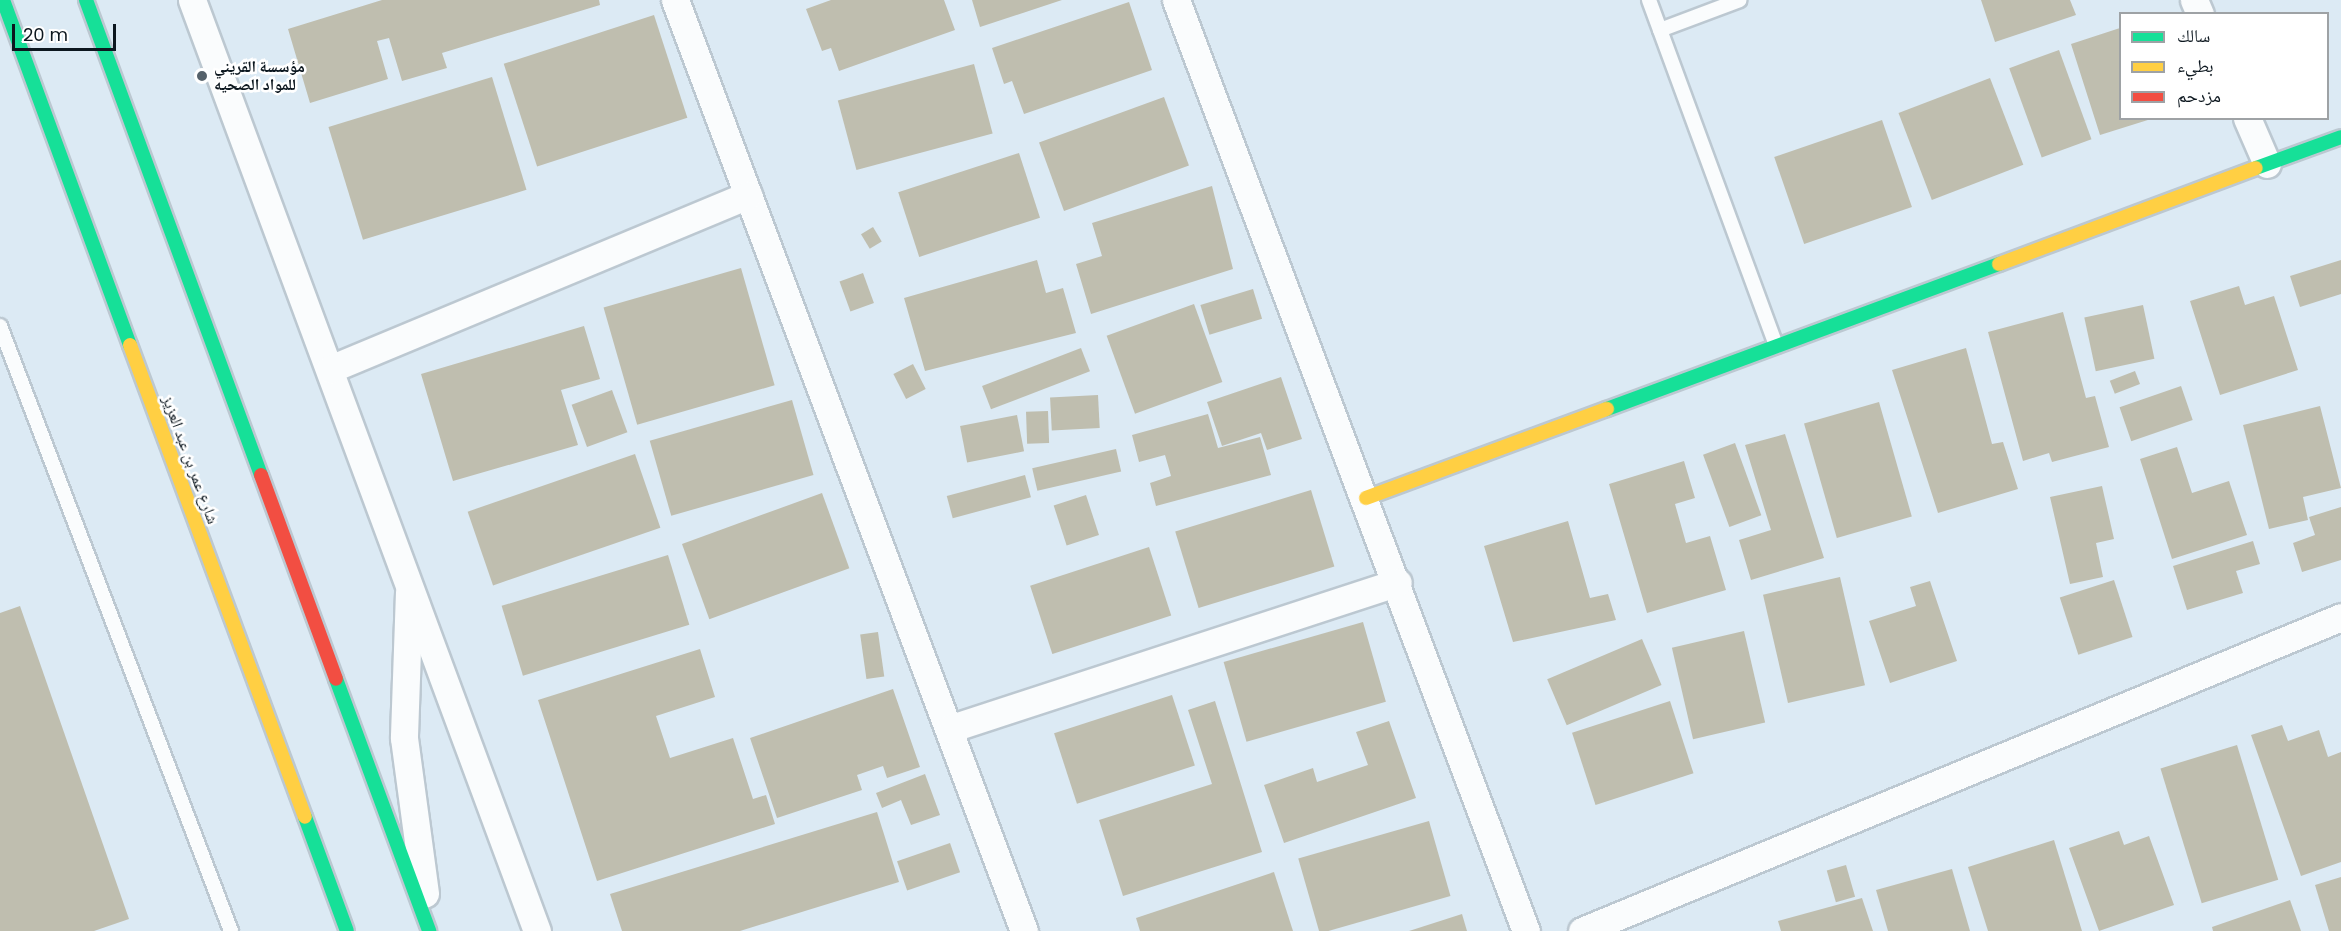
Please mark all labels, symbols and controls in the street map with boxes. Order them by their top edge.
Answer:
scale bar [15,12,118,50]
legend [2119,12,2329,120]
text: 20 m [23,22,68,47]
text: سالك [2177,23,2210,48]
text: بطيء [2177,53,2214,78]
place label: مؤسسة القريني للمواد الصحيه [214,57,305,95]
marker: مؤسسة القريني للمواد الصحيه [195,69,209,83]
text: مزدحم [2177,83,2221,108]
street label: شارع عمر بن عبد العزيز [158,393,222,527]

